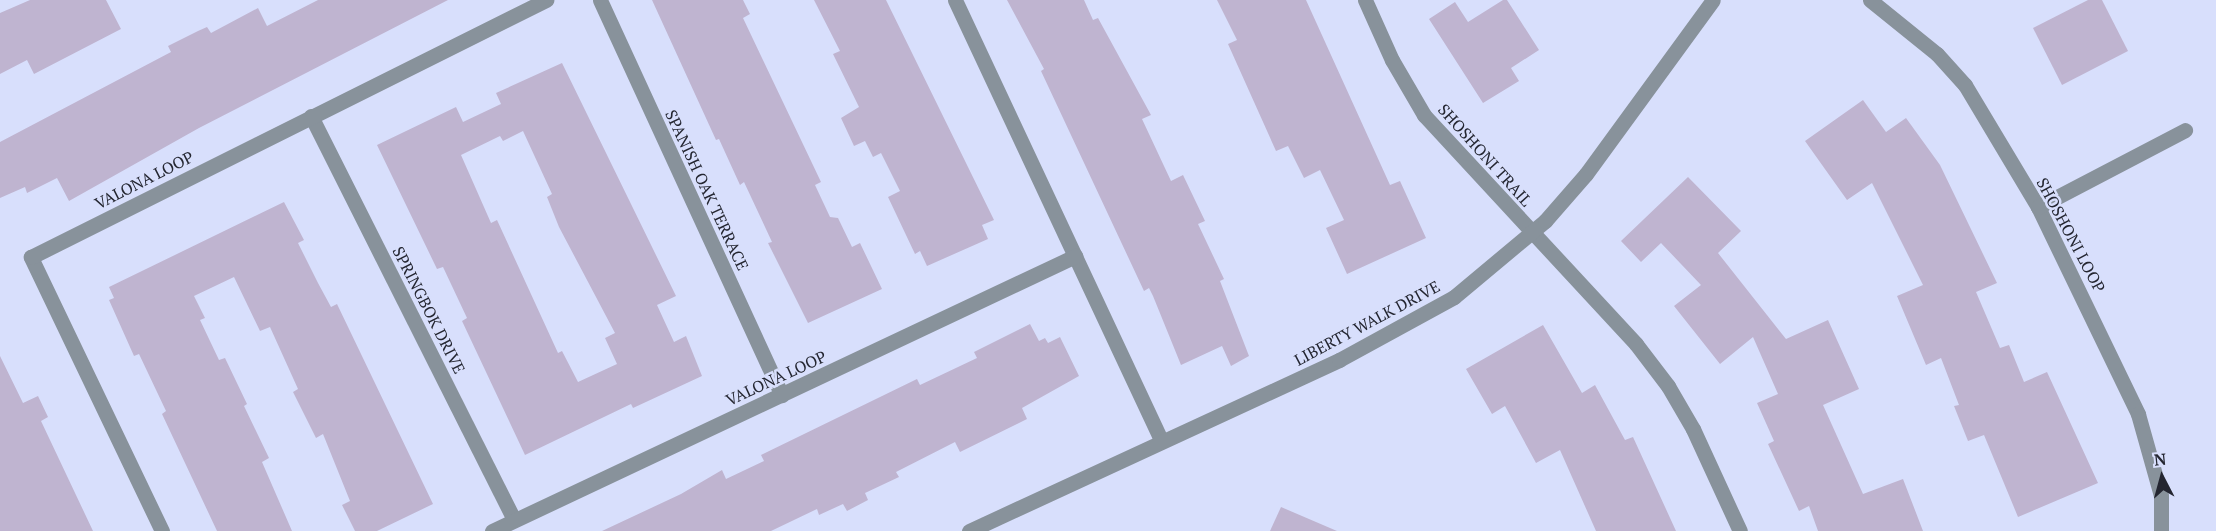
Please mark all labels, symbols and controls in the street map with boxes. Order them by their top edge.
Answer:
street label: SHOSHONI TRAIL [1434,100,1536,210]
street label: SPANISH OAK TERRACE [661,107,753,273]
street label: VALONA LOOP [91,147,197,213]
street label: SHOSHONI LOOP [2033,174,2109,296]
street label: SPRINGBOK DRIVE [389,243,469,377]
street label: LIBERTY WALK DRIVE [1291,277,1443,369]
street label: VALONA LOOP [723,346,829,410]
north arrow [2132,447,2192,507]
text: N [2153,448,2167,471]

